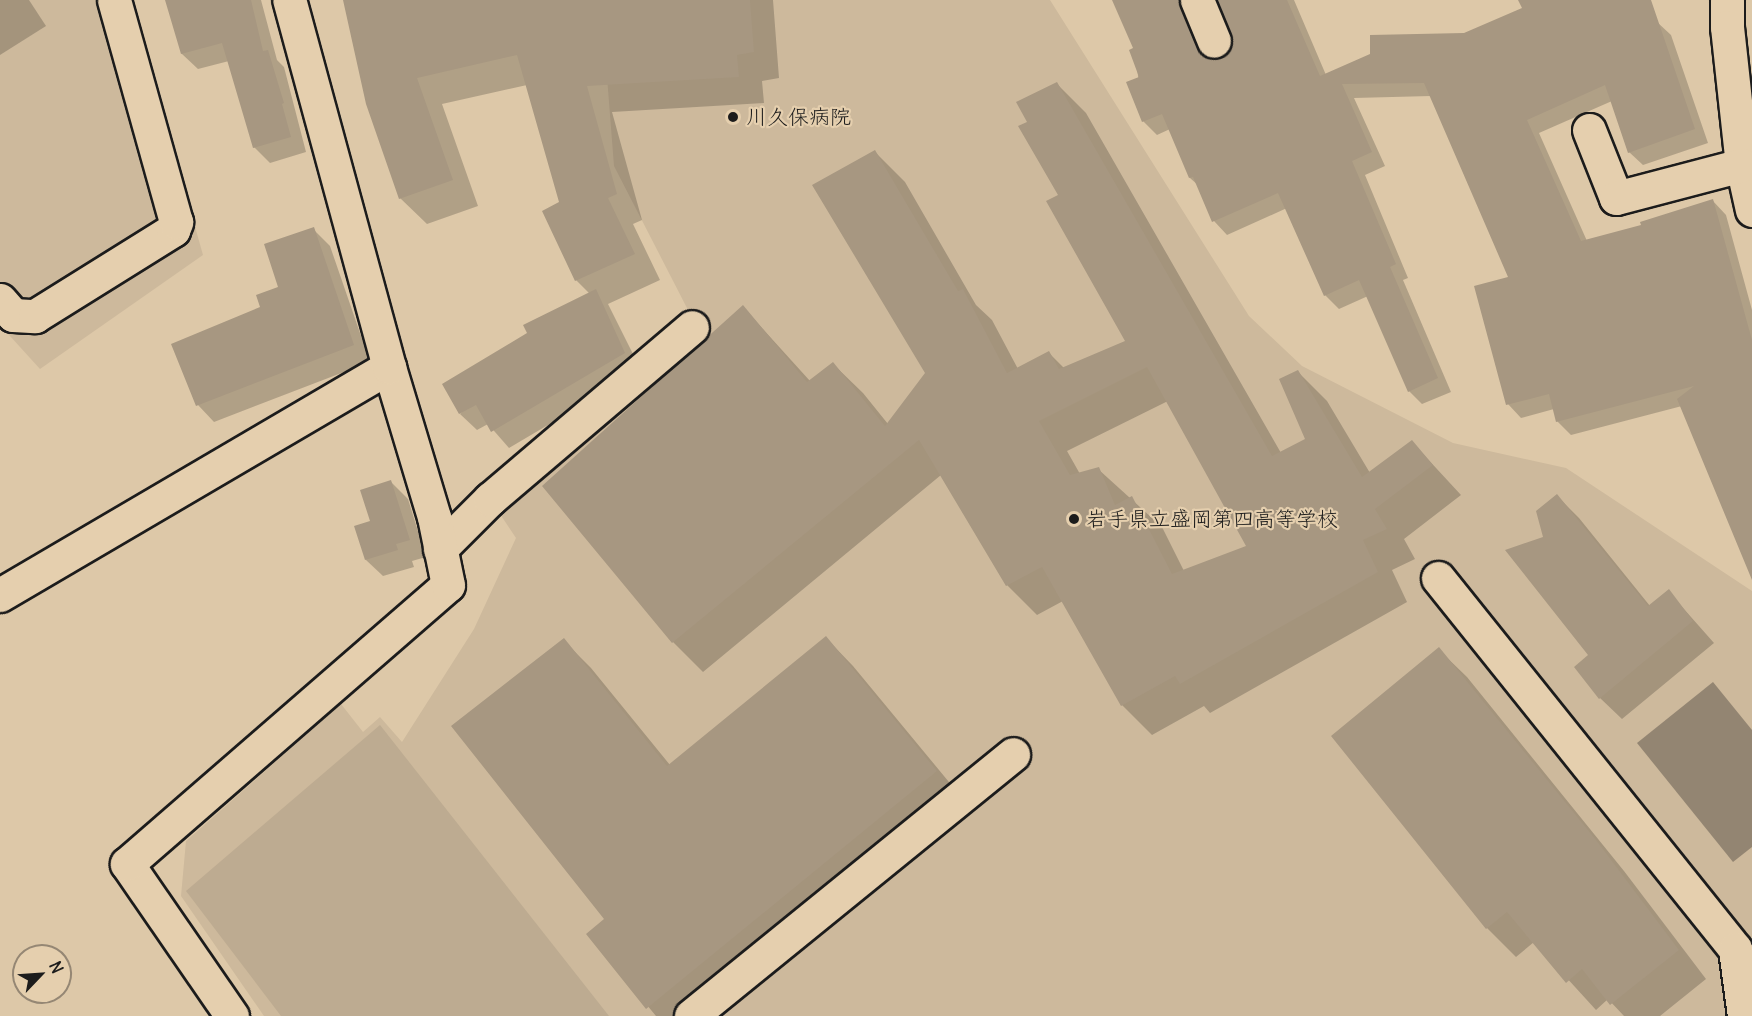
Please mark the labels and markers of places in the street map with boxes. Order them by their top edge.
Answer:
place label: 川久保病院 [746,104,851,130]
marker: 川久保病院 [724,108,742,126]
place label: 岩手県立盛岡第四高等学校 [1086,506,1338,532]
marker: 岩手県立盛岡第四高等学校 [1067,512,1081,526]

